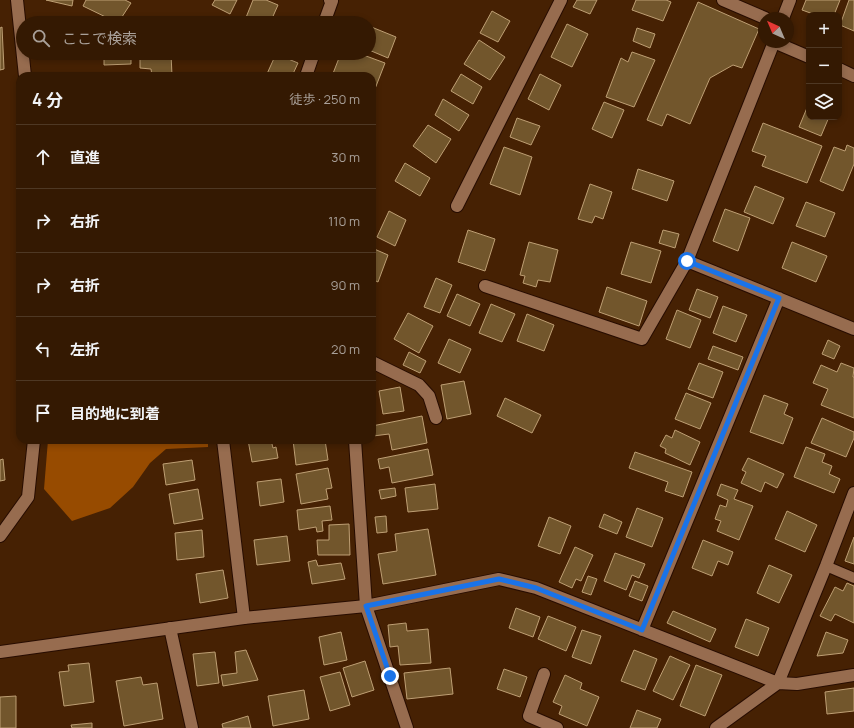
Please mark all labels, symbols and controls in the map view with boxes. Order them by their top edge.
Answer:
north arrow [758,12,794,48]
map controls [806,12,842,120]
button: + [806,12,842,48]
search box [16,16,376,60]
icon: search [30,27,52,49]
text: ここで検索 [62,28,137,49]
button: − [806,48,842,84]
button: layers [806,84,842,120]
text: 4 分 [32,88,63,111]
text: 徒歩 · 250 m [289,90,360,108]
icon: ahead [32,146,54,168]
text: 直進 [70,147,100,168]
text: 30 m [331,148,360,166]
icon: right [32,210,54,232]
text: 右折 [70,211,100,232]
text: 110 m [328,212,360,230]
route start [678,252,696,270]
icon: right [32,274,54,296]
text: 右折 [70,275,100,296]
text: 90 m [330,276,360,294]
icon: left [32,338,54,360]
text: 左折 [70,339,100,360]
text: 20 m [331,340,360,358]
icon: arrive [32,402,54,424]
text: 目的地に到着 [70,403,160,424]
route end [381,667,399,685]

